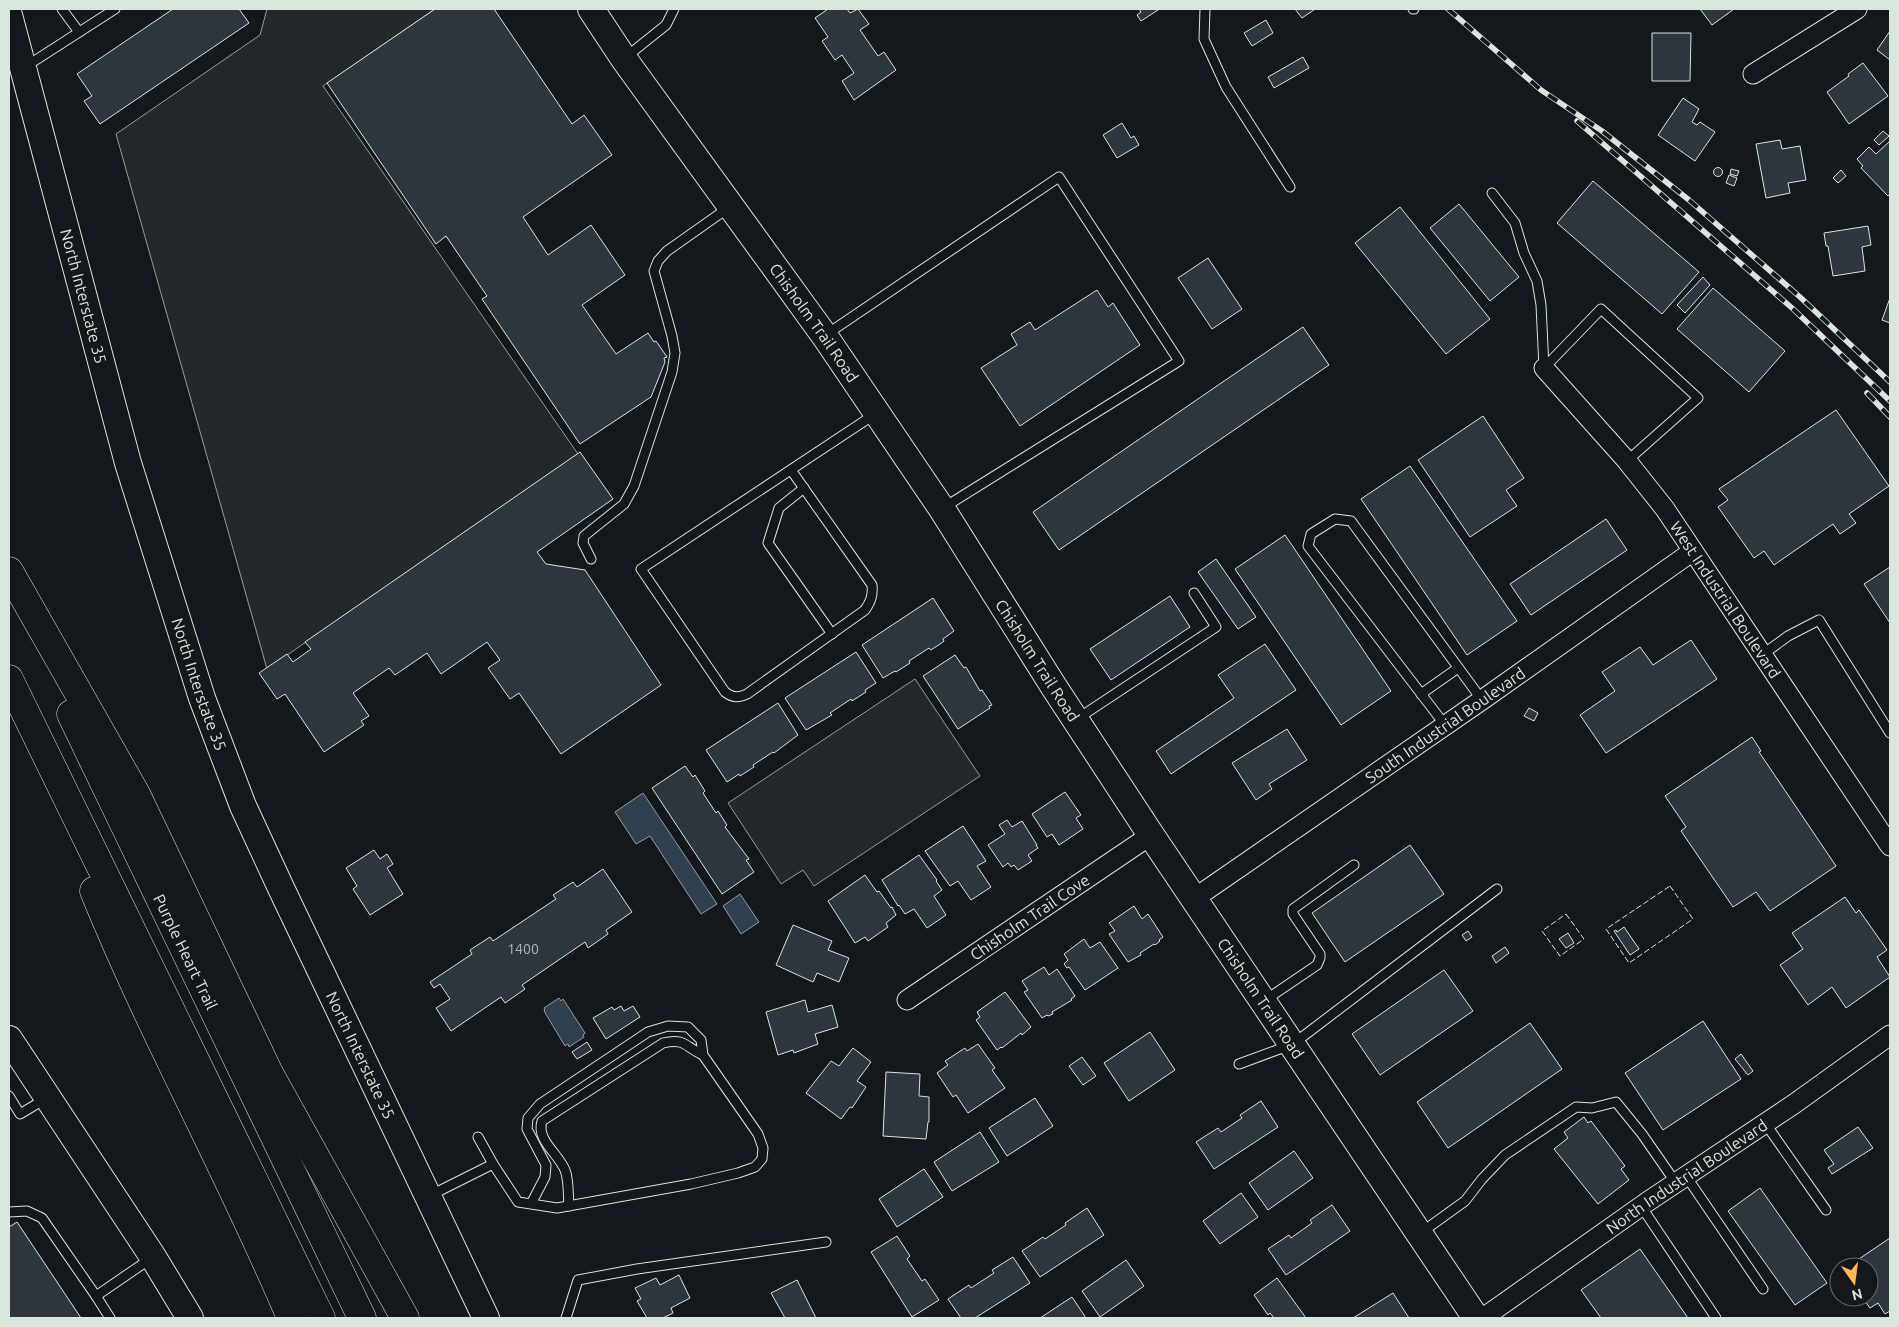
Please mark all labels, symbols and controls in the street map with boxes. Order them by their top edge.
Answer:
street label: North Interstate 35 [57,227,110,366]
street label: Chisholm Trail Road [766,260,862,386]
street label: West Industrial Boulevard [1667,518,1784,682]
street label: Chisholm Trail Road [992,596,1083,725]
street label: North Interstate 35 [168,616,230,753]
street label: South Industrial Boulevard [1362,664,1528,787]
street label: Chisholm Trail Cove [967,870,1093,964]
street label: Purple Heart Trail [150,891,221,1012]
street label: Chisholm Trail Road [1214,935,1308,1062]
house number: 1400 [507,941,539,957]
street label: North Interstate 35 [323,989,399,1122]
street label: North Industrial Boulevard [1603,1116,1770,1237]
north arrow [1829,1257,1879,1307]
text: N [1850,1286,1864,1304]

